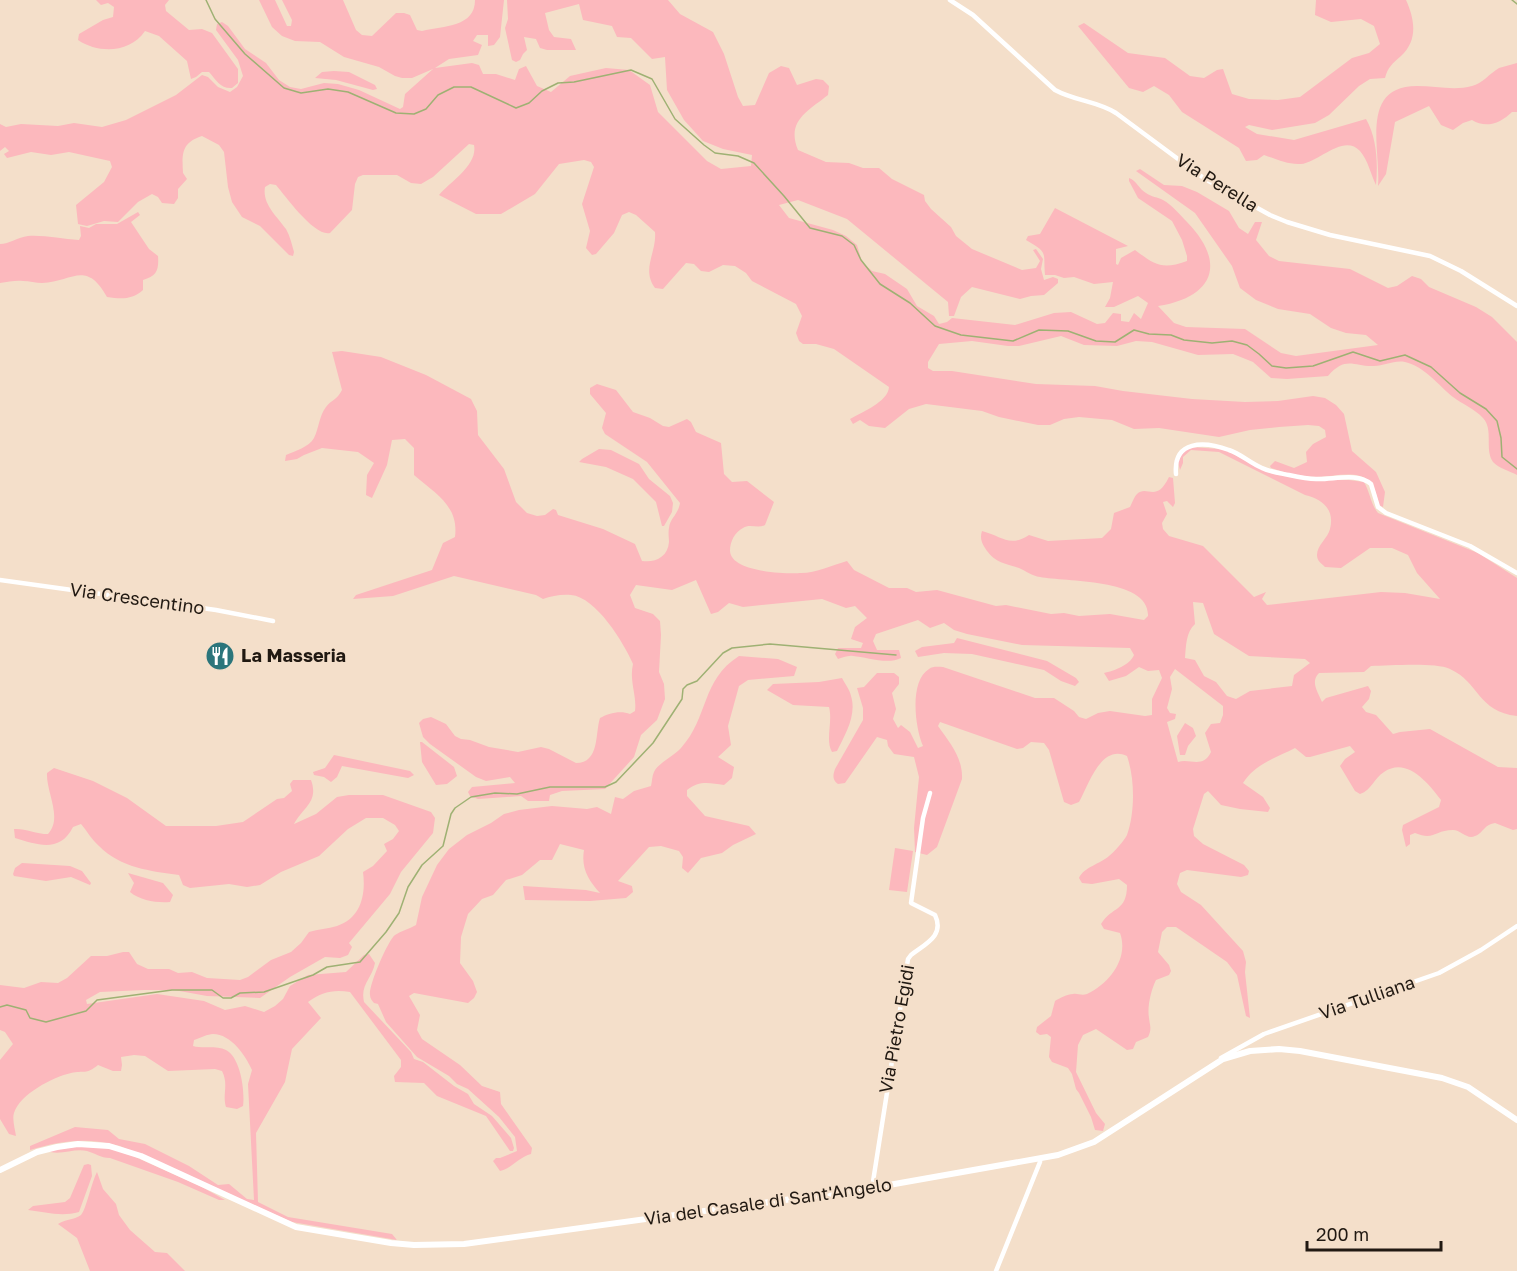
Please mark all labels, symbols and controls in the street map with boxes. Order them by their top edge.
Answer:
street label: Via Perella [1172,148,1263,216]
street label: Via Crescentino [68,578,206,618]
restaurant icon: La Masseria [204,640,236,672]
place label: La Masseria [241,644,346,666]
street label: Via Pietro Egidi [874,963,918,1095]
street label: Via Tulliana [1316,970,1417,1024]
street label: Via del Casale di Sant'Angelo [643,1173,893,1229]
scale bar [1307,1214,1440,1252]
text: 200 m [1316,1223,1369,1245]

